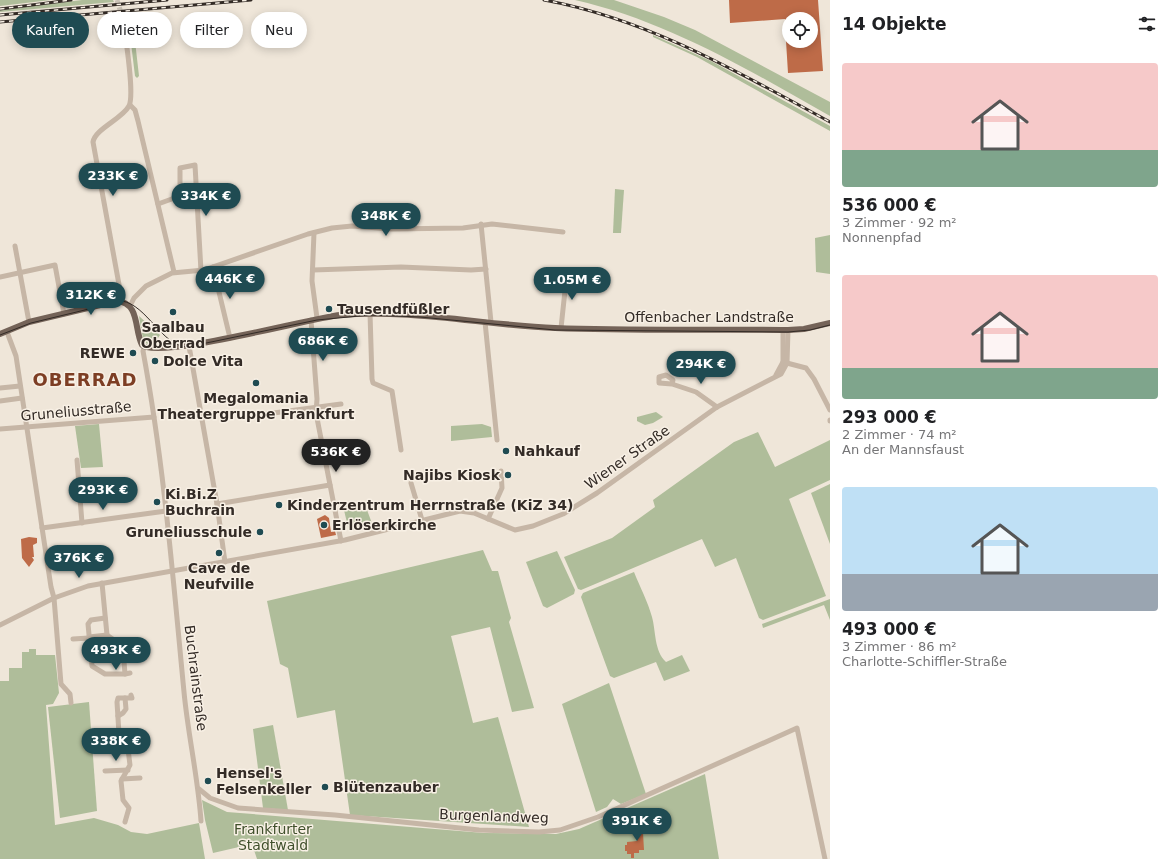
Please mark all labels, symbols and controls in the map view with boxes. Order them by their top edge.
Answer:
chip: Kaufen [12,12,89,48]
chip: Mieten [97,12,172,48]
chip: Filter [180,12,243,48]
chip: Neu [251,12,307,48]
map controls [782,12,818,48]
button: locate [782,12,818,48]
icon: filters [1136,13,1158,35]
text: 14 Objekte [842,14,947,34]
icon: home [964,89,1036,161]
pin: 233K € [80,163,146,197]
text: 233K € [88,168,138,183]
pin: 334K € [173,183,239,217]
text: 334K € [181,188,231,203]
text: 536 000 € [842,195,937,215]
pin: 348K € [353,203,419,237]
text: 348K € [361,208,411,223]
text: 3 Zimmer · 92 m² [842,215,957,230]
text: Nonnenpfad [842,230,921,245]
pin: 446K € [197,266,263,300]
pin: 1.05M € [535,267,609,301]
text: 446K € [205,271,255,286]
text: 1.05M € [543,272,601,287]
pin: 312K € [58,282,124,316]
text: 312K € [66,287,116,302]
place label: Tausendfüßler [337,301,449,317]
icon: home [964,301,1036,373]
marker: Tausendfüßler [324,304,334,314]
marker: Saalbau Oberrad [168,307,178,317]
street label: Offenbacher Landstraße [624,309,794,325]
place label: Saalbau Oberrad [141,319,205,351]
pin: 686K € [290,328,356,362]
text: 686K € [298,333,348,348]
place label: REWE [80,345,125,361]
marker: REWE [128,348,138,358]
pin: 294K € [668,351,734,385]
place label: Dolce Vita [163,353,243,369]
marker: Dolce Vita [150,356,160,366]
text: 294K € [676,356,726,371]
district label: OBERRAD [33,369,137,390]
marker: Megalomania Theatergruppe Frankfurt [251,378,261,388]
place label: Megalomania Theatergruppe Frankfurt [158,390,355,422]
street label: Gruneliusstraße [20,398,132,424]
text: 293 000 € [842,407,937,427]
street label: Wiener Straße [582,422,672,492]
text: 2 Zimmer · 74 m² [842,427,957,442]
pin: 536K € [303,439,369,473]
text: An der Mannsfaust [842,442,964,457]
place label: Nahkauf [514,443,581,459]
text: 536K € [311,444,361,459]
marker: Nahkauf [501,446,511,456]
place label: Najibs Kiosk [403,467,501,483]
marker: Najibs Kiosk [503,470,513,480]
pin: 293K € [70,477,136,511]
text: 293K € [78,482,128,497]
place label: Ki.Bi.Z Buchrain [165,486,235,518]
marker: Ki.Bi.Z Buchrain [152,497,162,507]
place label: Kinderzentrum Herrnstraße (KiZ 34) [287,497,573,513]
marker: Kinderzentrum Herrnstraße (KiZ 34) [274,500,284,510]
icon: home [964,513,1036,585]
place label: Erlöserkirche [332,517,436,533]
marker: Erlöserkirche [319,520,329,530]
place label: Gruneliusschule [125,524,252,540]
marker: Gruneliusschule [255,527,265,537]
pin: 376K € [46,545,112,579]
marker: Cave de Neufville [214,548,224,558]
text: 376K € [54,550,104,565]
place label: Cave de Neufville [184,560,254,592]
text: 493 000 € [842,619,937,639]
street label: Buchrainstraße [182,624,210,732]
pin: 493K € [83,637,149,671]
text: 3 Zimmer · 86 m² [842,639,957,654]
text: 493K € [91,642,141,657]
text: Charlotte-Schiffler-Straße [842,654,1007,669]
pin: 338K € [83,728,149,762]
text: 338K € [91,733,141,748]
place label: Hensel's Felsenkeller [216,765,312,797]
marker: Hensel's Felsenkeller [203,776,213,786]
place label: Blütenzauber [333,779,439,795]
marker: Blütenzauber [320,782,330,792]
street label: Burgenlandweg [439,806,549,826]
pin: 391K € [604,808,670,842]
text: 391K € [612,813,662,828]
park label: Frankfurter Stadtwald [234,821,312,853]

